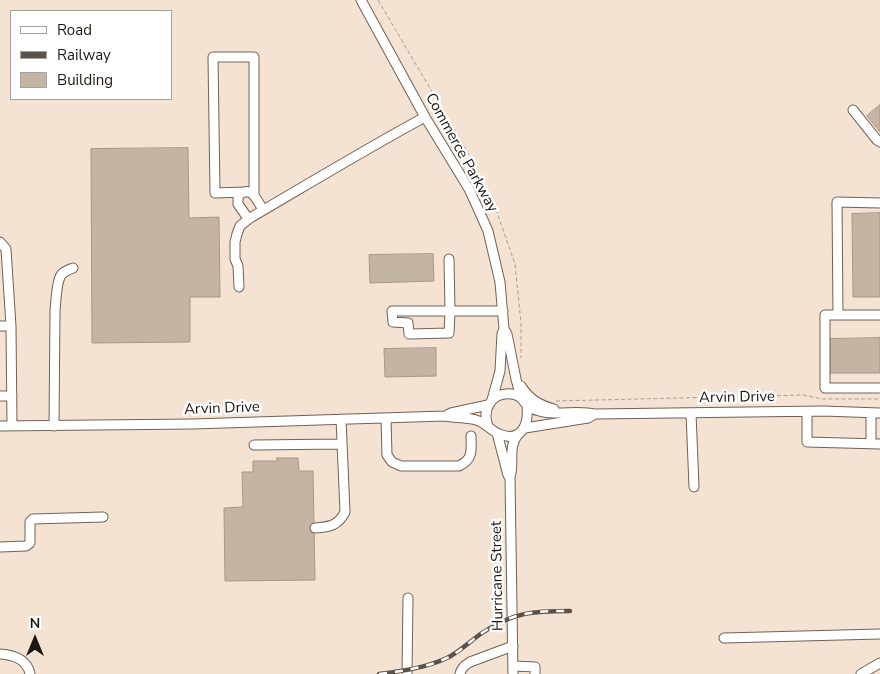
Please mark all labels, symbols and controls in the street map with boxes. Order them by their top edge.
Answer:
legend [10,10,172,100]
text: Road [57,20,92,40]
text: Railway [57,45,111,65]
text: Building [57,70,113,90]
street label: Commerce Parkway [421,90,501,216]
street label: Arvin Drive [699,388,775,408]
street label: Arvin Drive [184,399,260,419]
street label: Hurricane Street [488,521,508,631]
north arrow [10,614,60,664]
text: N [30,614,40,633]

